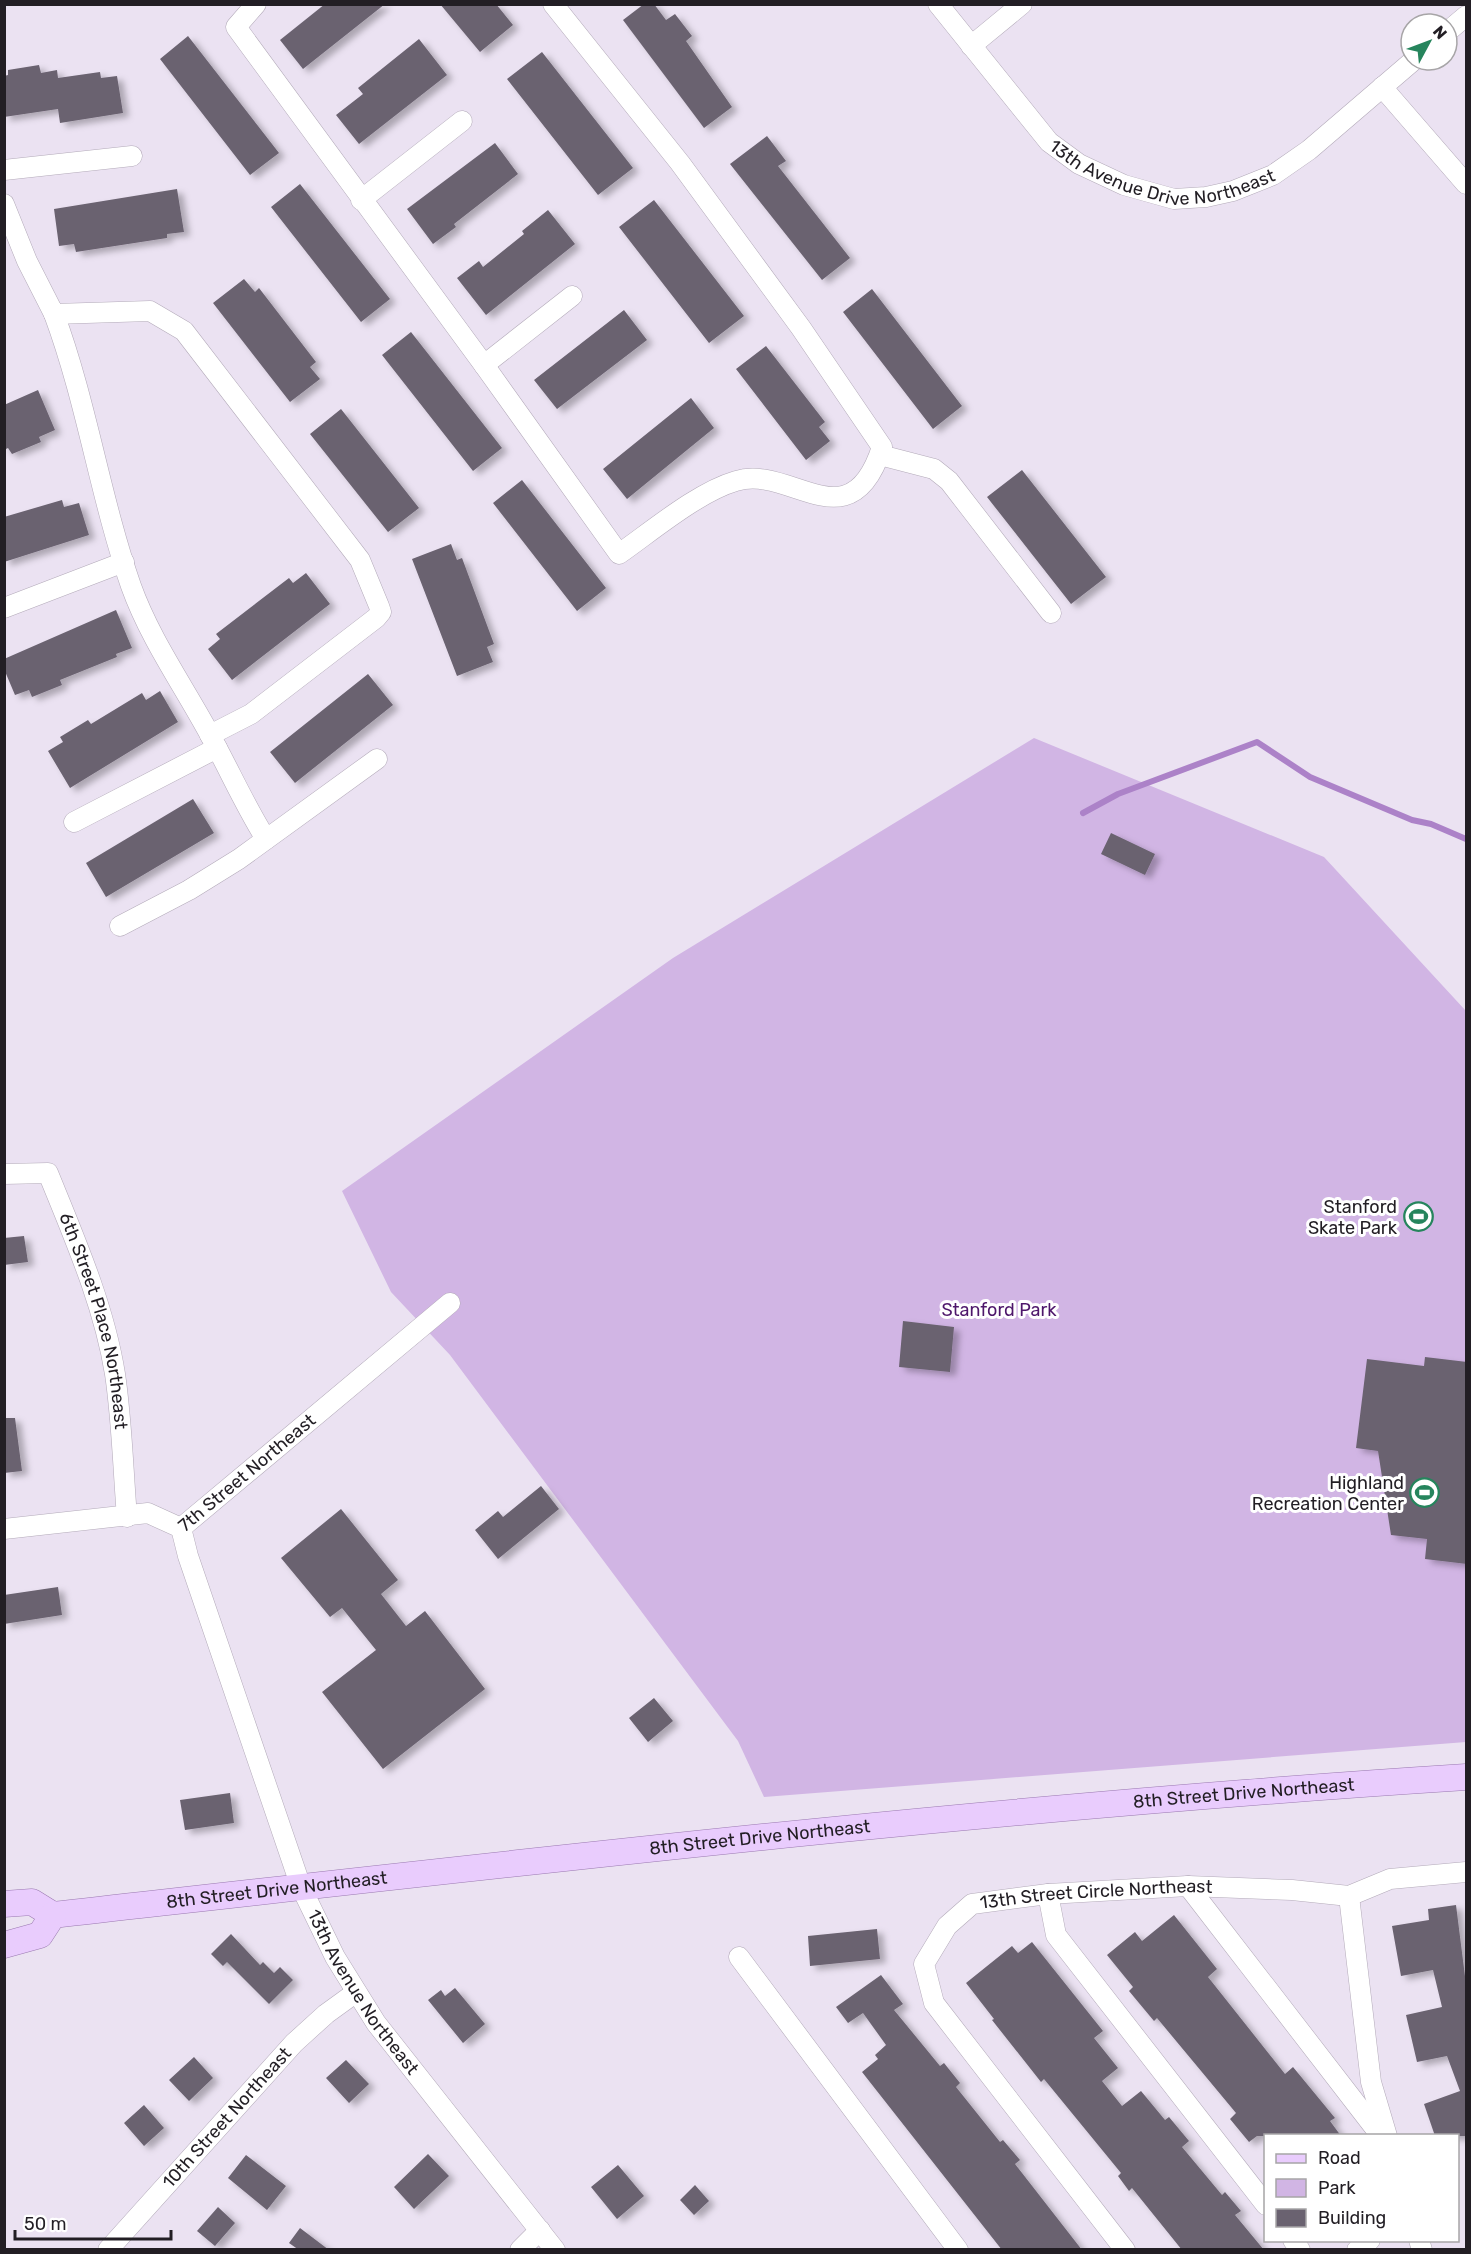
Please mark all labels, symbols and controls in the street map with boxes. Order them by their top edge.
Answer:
north arrow [1399,12,1459,72]
text: N [1429,22,1451,43]
street label: 13th Avenue Drive Northeast [1045,135,1278,210]
place label: Stanford Skate Park [1308,1196,1398,1239]
sports icon: Stanford Skate Park [1402,1201,1434,1233]
street label: 6th Street Place Northeast [54,1209,132,1430]
park label: Stanford Park [941,1299,1057,1321]
street label: 7th Street Northeast [174,1409,320,1536]
place label: Highland Recreation Center [1252,1472,1404,1515]
sports icon: Highland Recreation Center [1409,1477,1441,1509]
street label: 8th Street Drive Northeast [1132,1774,1355,1813]
street label: 8th Street Drive Northeast [648,1815,871,1860]
street label: 8th Street Drive Northeast [165,1866,388,1913]
street label: 13th Street Circle Northeast [979,1875,1213,1914]
street label: 13th Avenue Northeast [303,1906,424,2079]
street label: 10th Street Northeast [158,2043,296,2193]
legend [1264,2134,1459,2242]
text: Road [1318,2147,1361,2169]
text: Park [1318,2177,1356,2199]
scale bar [15,2203,171,2241]
text: Building [1318,2207,1386,2229]
text: 50 m [24,2213,67,2235]

